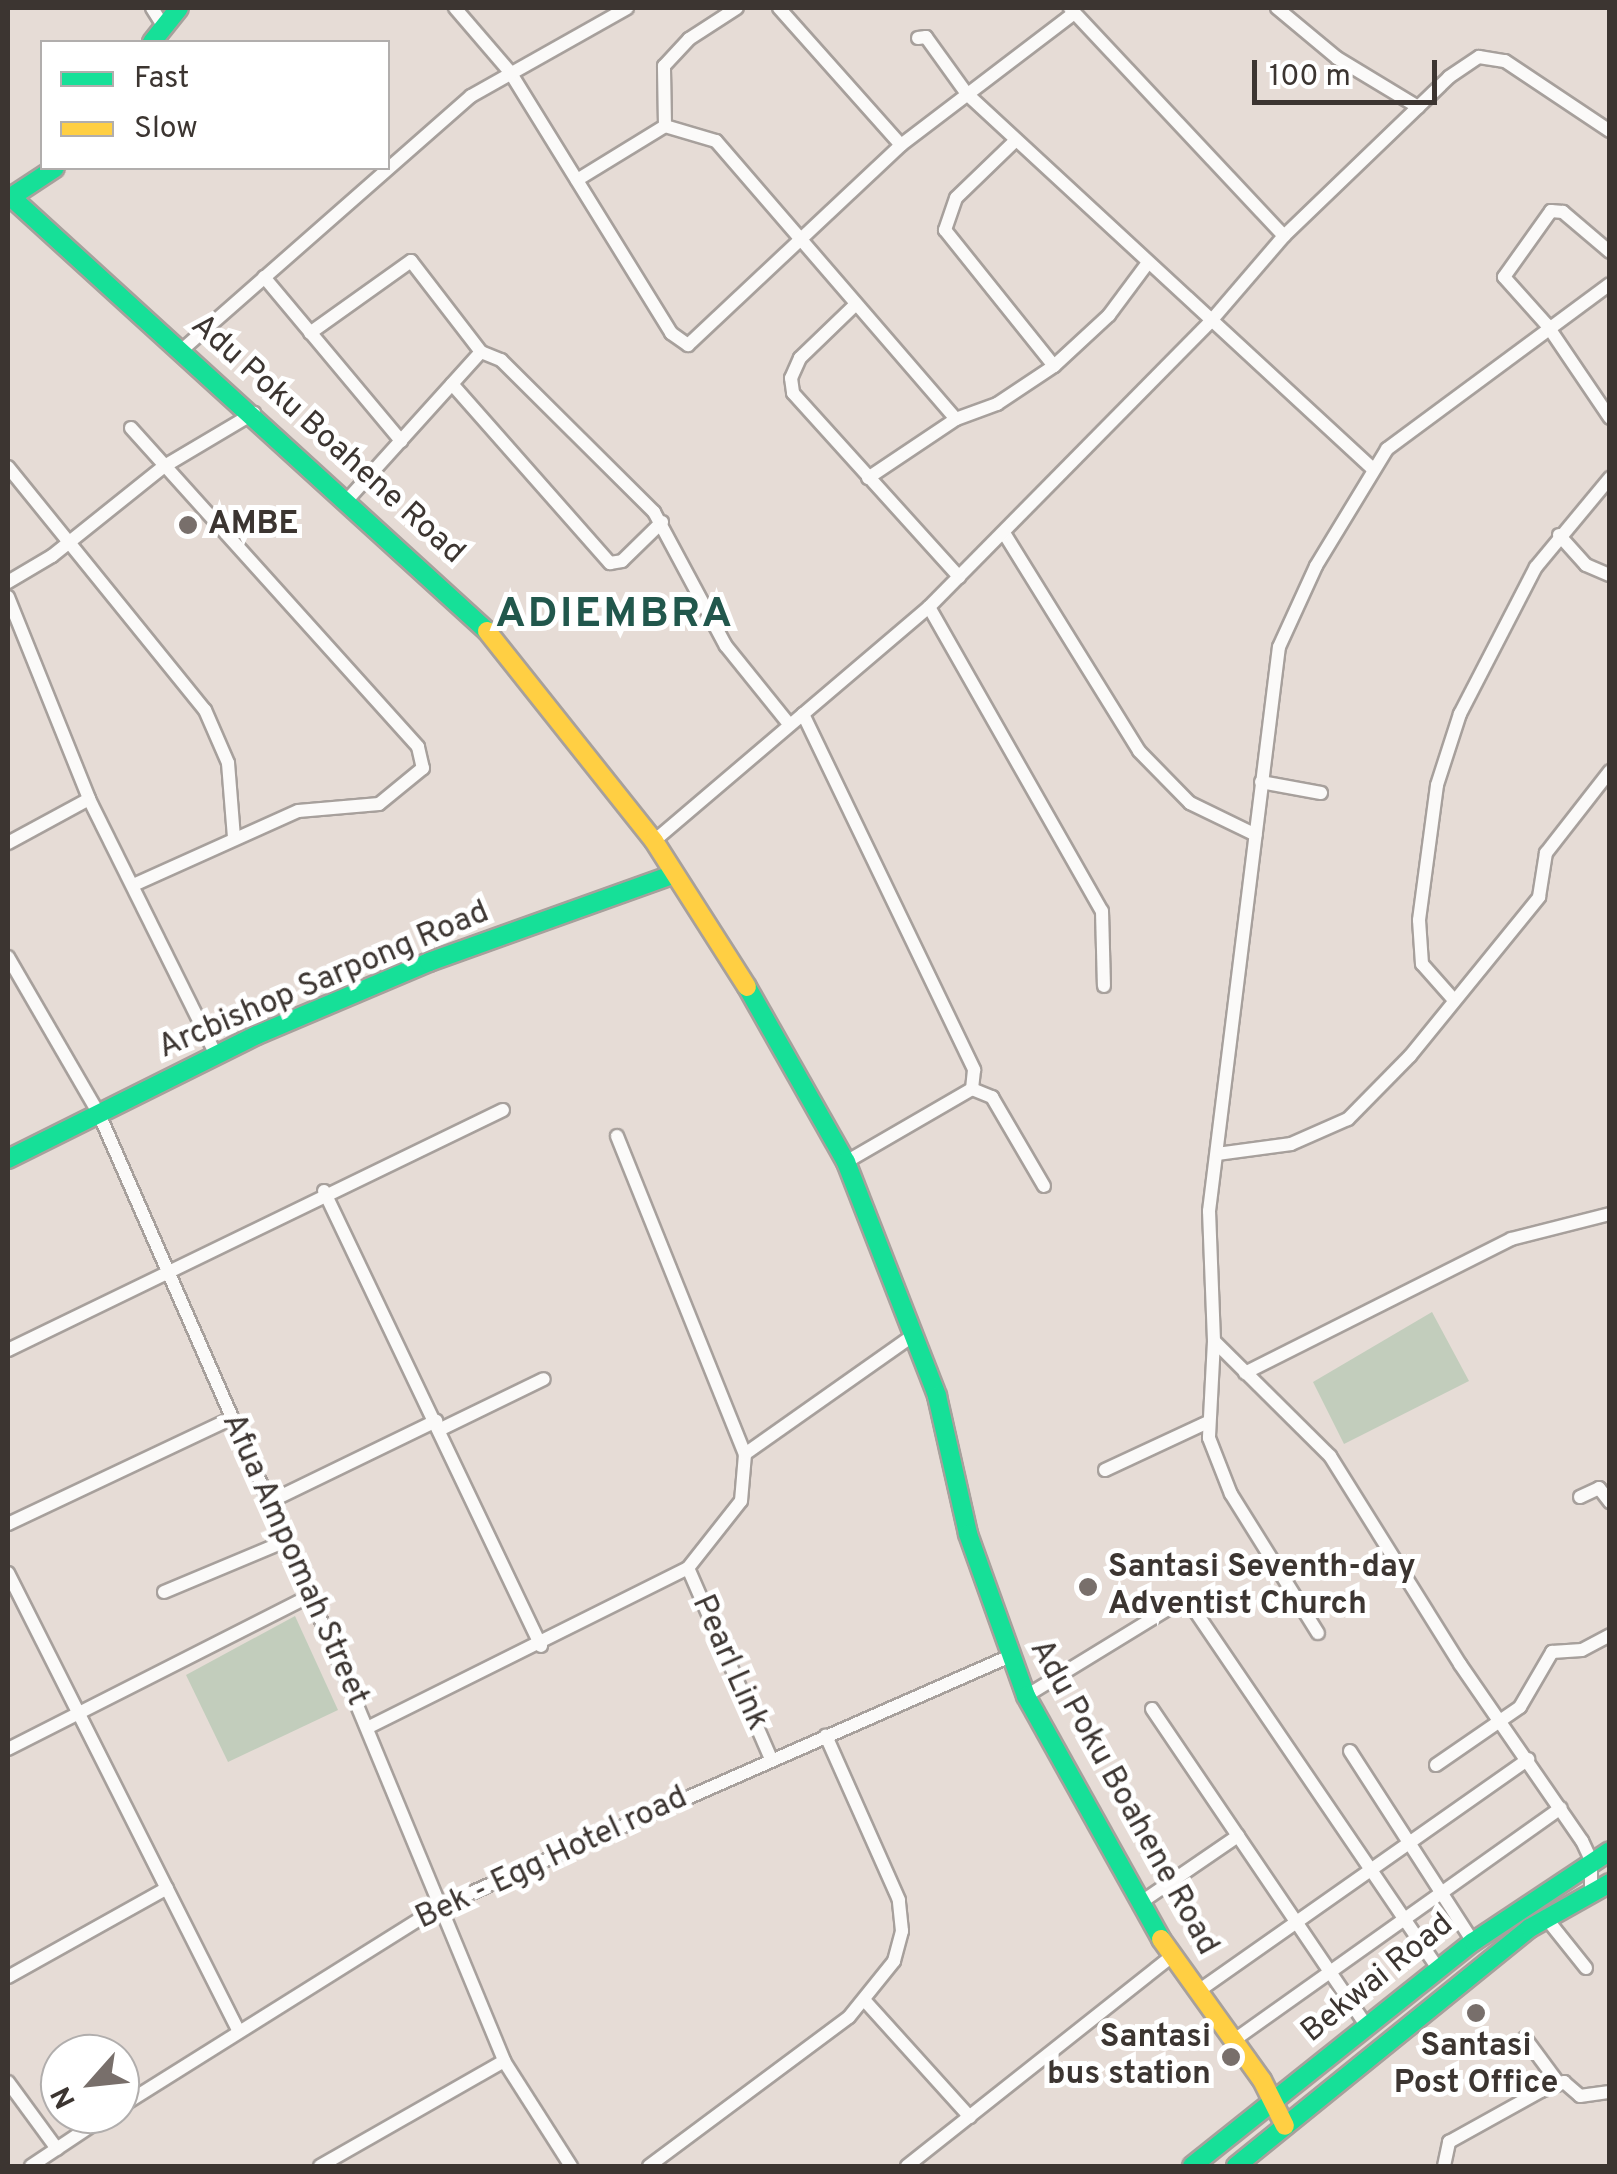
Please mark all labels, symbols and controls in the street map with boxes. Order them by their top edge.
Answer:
legend [40,40,390,170]
scale bar [1257,40,1442,102]
text: 100 m [1269,59,1351,96]
text: Fast [134,61,189,98]
text: Slow [134,111,198,148]
street label: Adu Poku Boahene Road [182,307,472,573]
place label: AMBE [208,506,298,544]
marker: AMBE [177,514,199,536]
district label: ADIEMBRA [496,591,734,641]
street label: Arcbishop Sarpong Road [153,894,495,1068]
street label: Afua Ampomah Street [212,1407,376,1713]
place label: Santasi Seventh-day Adventist Church [1108,1550,1416,1625]
marker: Santasi Seventh-day Adventist Church [1077,1576,1099,1598]
street label: Pearl Link [682,1590,776,1736]
street label: Adu Poku Boahene Road [1020,1634,1226,1962]
street label: Bek - Egg Hotel road [410,1779,694,1939]
street label: Bekwai Road [1294,1906,1462,2052]
marker: Santasi Post Office [1465,2002,1487,2024]
place label: Santasi bus station [1047,2020,1211,2095]
place label: Santasi Post Office [1394,2029,1558,2104]
north arrow [40,2034,140,2134]
marker: Santasi bus station [1220,2046,1242,2068]
text: N [44,2080,86,2114]

